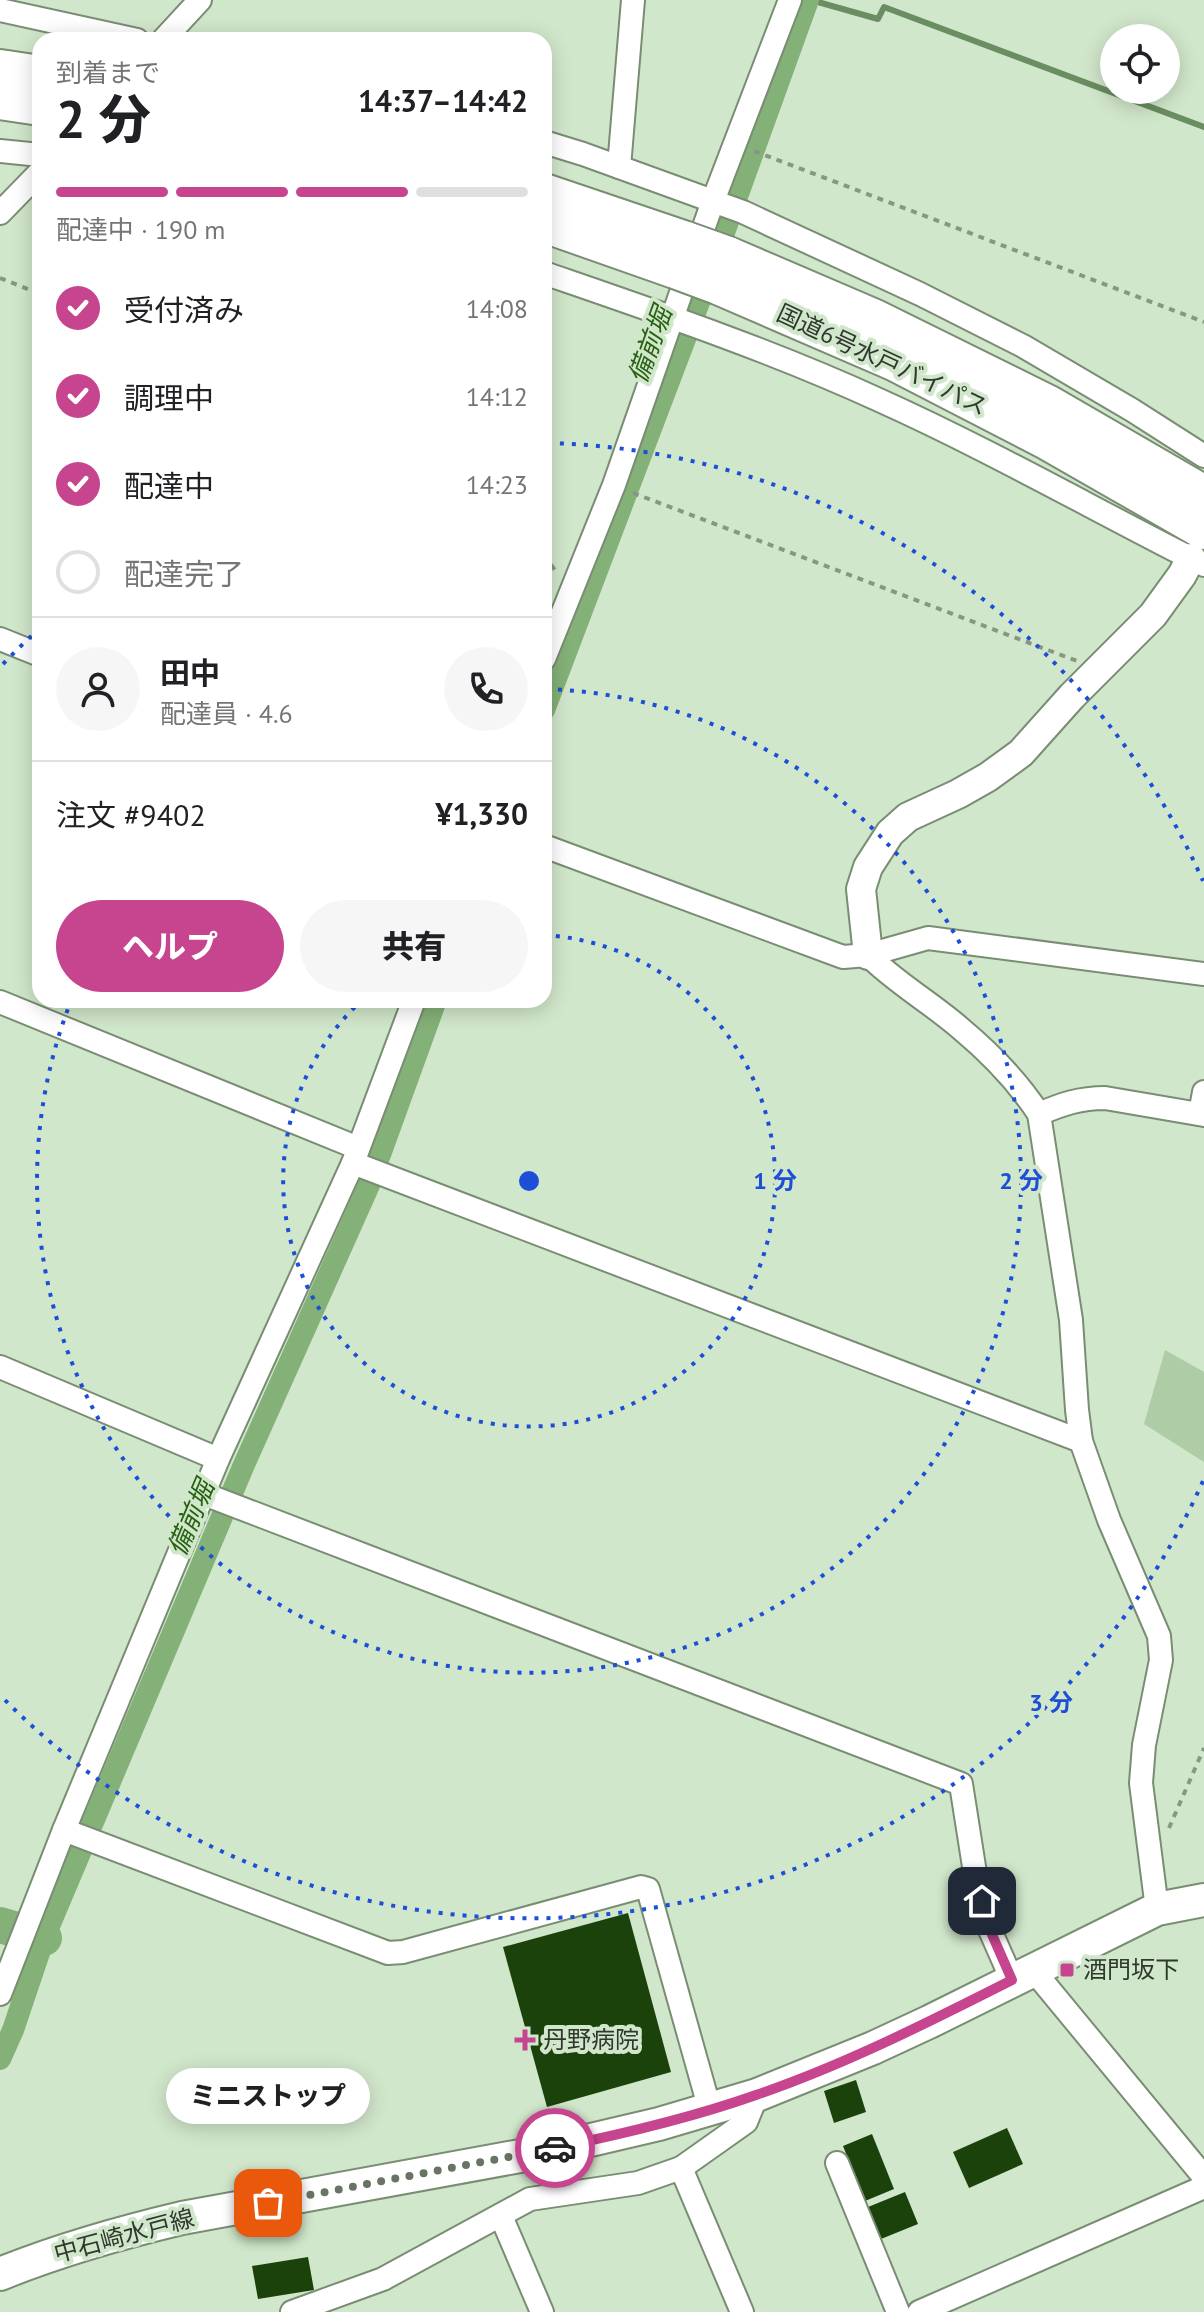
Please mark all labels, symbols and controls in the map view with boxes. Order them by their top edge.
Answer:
map controls [1100,24,1180,104]
button: locate [1100,24,1180,104]
text: 到着まで [56,56,160,89]
text: 14:37–14:42 [358,81,528,120]
text: 2 分 [56,85,151,152]
text: 配達中 · 190 m [56,213,225,246]
icon: check [56,286,100,330]
text: 受付済み [124,290,244,329]
text: 14:08 [466,292,528,325]
street label: 国道6号水戸バイパス [772,297,992,422]
water label: 備前堀 [621,299,680,387]
icon: check [56,374,100,418]
text: 調理中 [124,378,214,417]
text: 14:12 [466,380,528,413]
icon: check [56,462,100,506]
text: 配達中 [124,466,214,505]
text: 14:23 [466,468,528,501]
text: 配達完了 [124,554,244,593]
button: person [56,647,140,731]
button: phone [444,647,528,731]
text: 田中 [160,653,220,692]
text: 配達員 · 4.6 [160,697,293,730]
text: ¥1,330 [435,794,528,833]
text: 注文 #9402 [56,795,206,834]
button: ヘルプ [56,900,284,992]
button: 共有 [300,900,528,992]
text: 1 分 [753,1165,797,1196]
text: 2 分 [999,1165,1043,1196]
centre of rings [515,1167,543,1195]
water label: 備前堀 [160,1472,223,1560]
text: 3 分 [1029,1687,1073,1718]
pin [948,1867,1016,1935]
icon: home [960,1879,1004,1923]
place label: 酒門坂下 [1083,1954,1179,1985]
marker: 酒門坂下 [1058,1961,1076,1979]
place label: 丹野病院 [543,2024,639,2055]
marker: 丹野病院 [514,2029,536,2051]
callout: ミニストップ [166,2067,370,2123]
text: ミニストップ [190,2079,346,2112]
courier [515,2108,595,2188]
icon: car [533,2126,577,2170]
pin [234,2169,302,2237]
icon: bag [246,2181,290,2225]
street label: 中石崎水戸線 [50,2202,197,2269]

